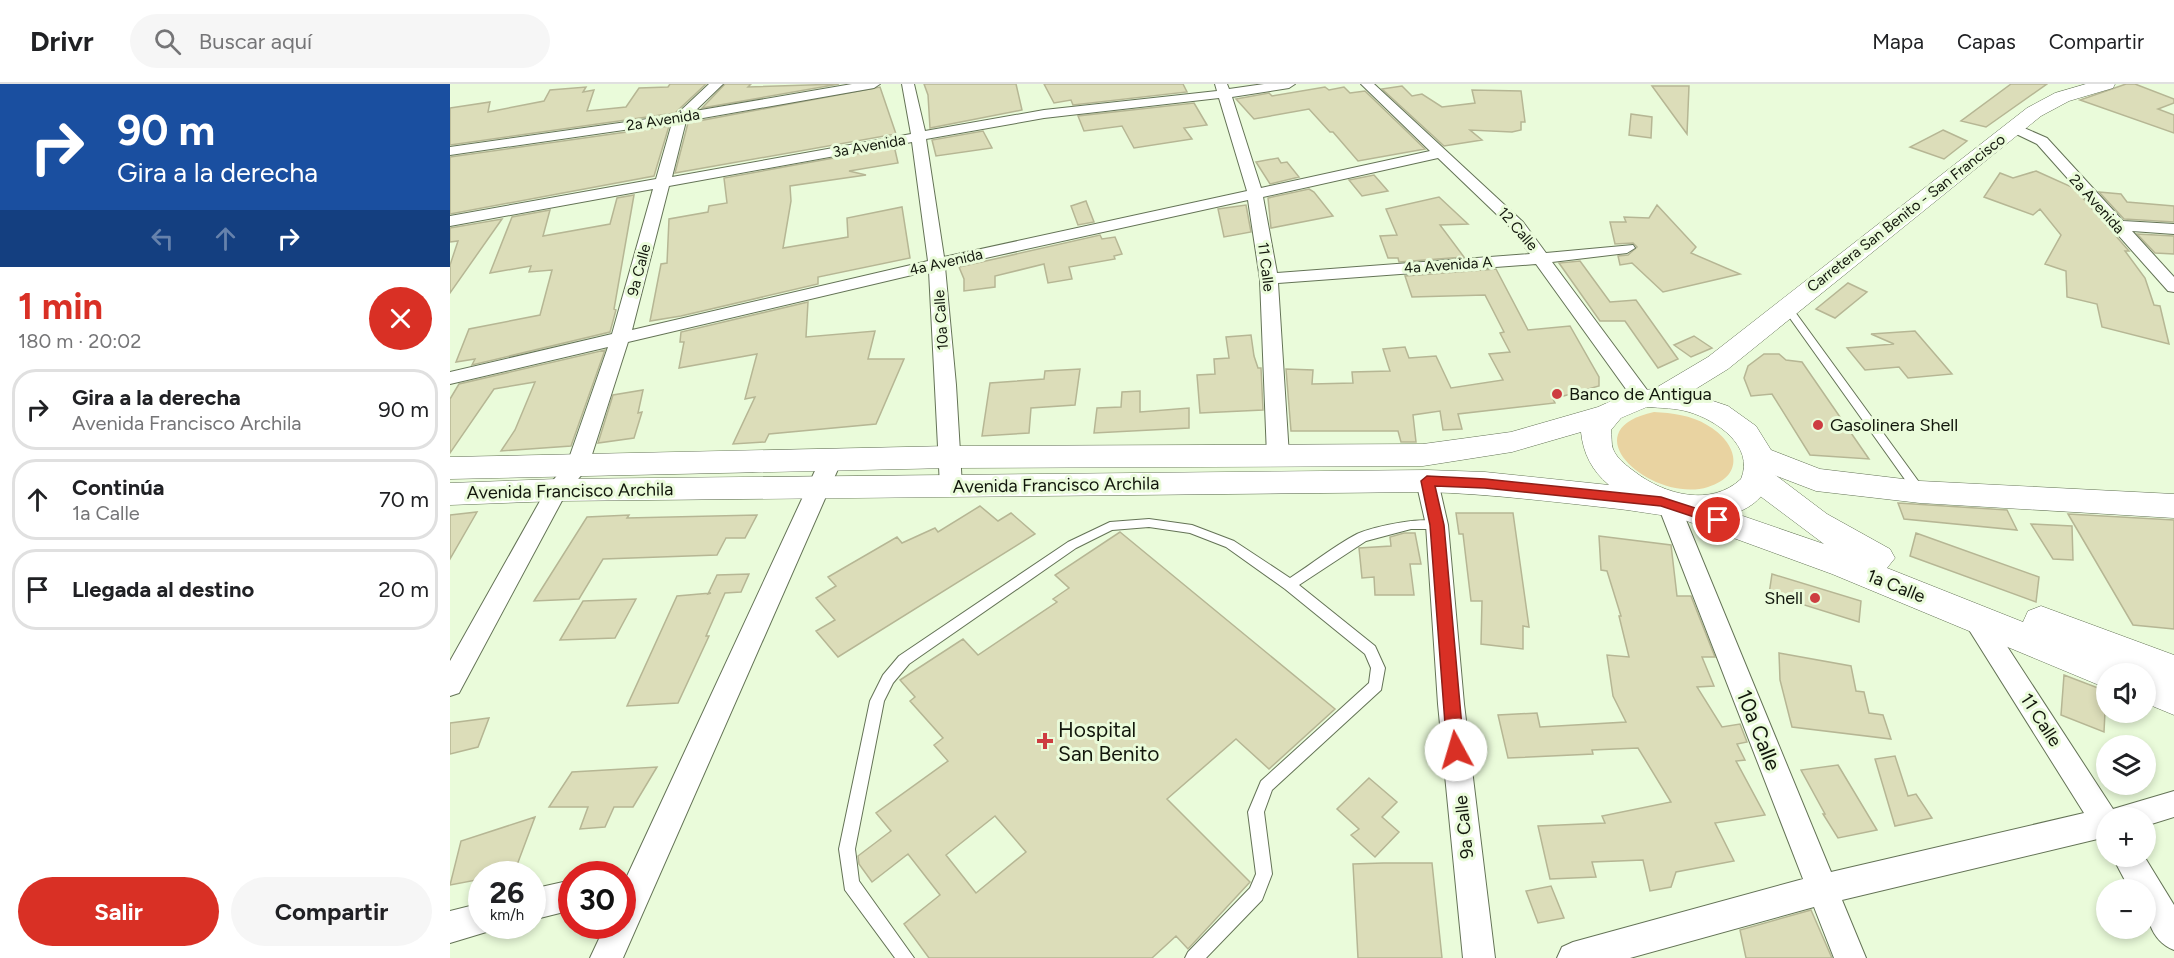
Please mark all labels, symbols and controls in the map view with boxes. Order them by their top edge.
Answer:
search box [130,14,550,68]
text: Drivr [30,24,94,58]
icon: search [151,25,184,58]
text: Buscar aquí [199,28,312,55]
text: Mapa [1872,29,1924,54]
text: Capas [1957,29,2016,54]
text: Compartir [2049,29,2144,54]
text: 90 m [117,105,215,156]
street label: 2a Avenida [625,105,701,135]
icon: right [18,108,96,186]
street label: Carretera San Benito - San Francisco [1803,130,2009,296]
street label: 3a Avenida [831,131,907,161]
text: Gira a la derecha [117,156,318,189]
street label: 2a Avenida [2066,171,2128,237]
street label: 12 Calle [1494,204,1542,254]
icon: left [146,222,179,255]
icon: ahead [209,222,242,255]
icon: right [272,222,305,255]
street label: 11 Calle [1254,241,1278,293]
street label: 9a Calle [623,242,655,298]
street label: 4a Avenida [908,245,984,279]
street label: 4a Avenida A [1403,253,1493,277]
text: 1 min [18,285,103,328]
button: close [369,287,432,350]
street label: 10a Calle [930,289,952,351]
text: 180 m · 20:02 [18,329,141,353]
place label: Banco de Antigua [1569,383,1712,405]
text: Gira a la derecha [72,384,241,411]
marker: Banco de Antigua [1550,387,1564,401]
icon: right [21,393,54,426]
text: 90 m [378,396,429,423]
text: Avenida Francisco Archila [72,411,302,435]
place label: Gasolinera Shell [1830,414,1958,436]
marker: Gasolinera Shell [1811,418,1825,432]
street label: Avenida Francisco Archila [953,472,1159,498]
text: Continúa [72,474,165,501]
street label: Avenida Francisco Archila [467,478,673,504]
icon: ahead [21,483,54,516]
text: 70 m [379,486,429,513]
pin [1692,494,1743,545]
text: 1a Calle [72,501,140,525]
icon: arrive [1701,503,1734,536]
street label: 1a Calle [1864,564,1929,608]
icon: arrive [21,573,54,606]
text: Llegada al destino [72,576,254,603]
text: 20 m [378,576,429,603]
place label: Shell [1764,587,1803,609]
marker: Shell [1808,591,1822,605]
map controls [2096,663,2156,939]
button: sound [2096,663,2156,723]
street label: 10a Calle [1732,686,1786,774]
street label: 11 Calle [2016,689,2066,751]
place label: Hospital San Benito [1058,717,1159,766]
position arrow [1424,718,1488,782]
marker: Hospital San Benito [1036,732,1054,750]
button: layers [2096,735,2156,795]
street label: 9a Calle [1450,794,1478,860]
button: + [2096,807,2156,867]
speed limit sign: 30 [558,861,636,939]
text: 26 [490,874,524,911]
button: Salir [18,877,219,946]
button: Compartir [231,877,432,946]
button: − [2096,879,2156,939]
text: km/h [490,906,524,924]

